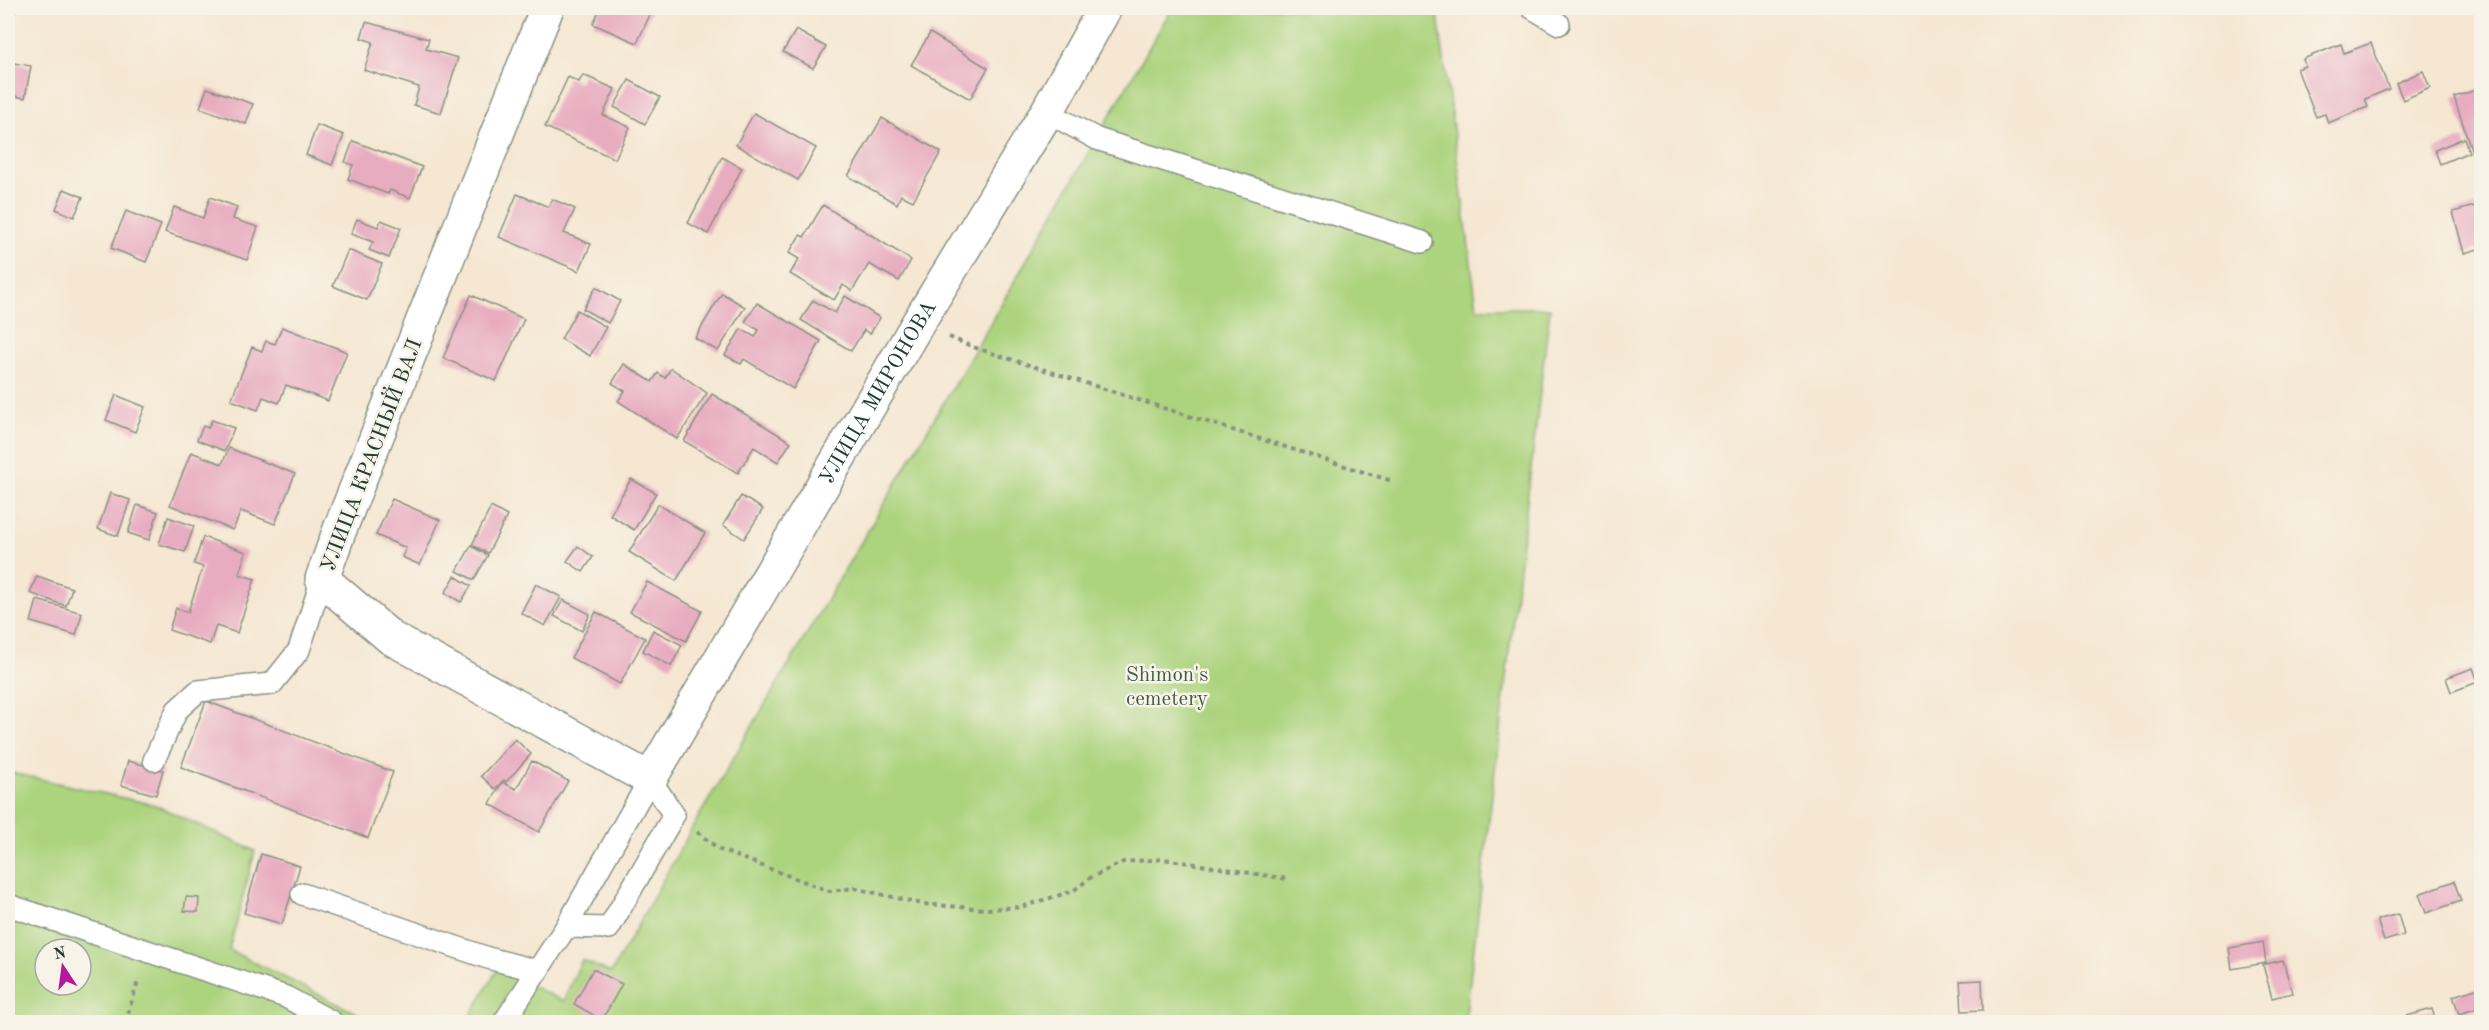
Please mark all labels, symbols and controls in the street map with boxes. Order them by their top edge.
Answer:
street label: УЛИЦА МИРОНОВА [816,298,941,489]
street label: УЛИЦА КРАСНЫЙ ВАЛ [314,334,427,575]
park label: Shimon's cemetery [1126,665,1208,710]
north arrow [33,937,93,997]
text: N [52,945,69,964]

